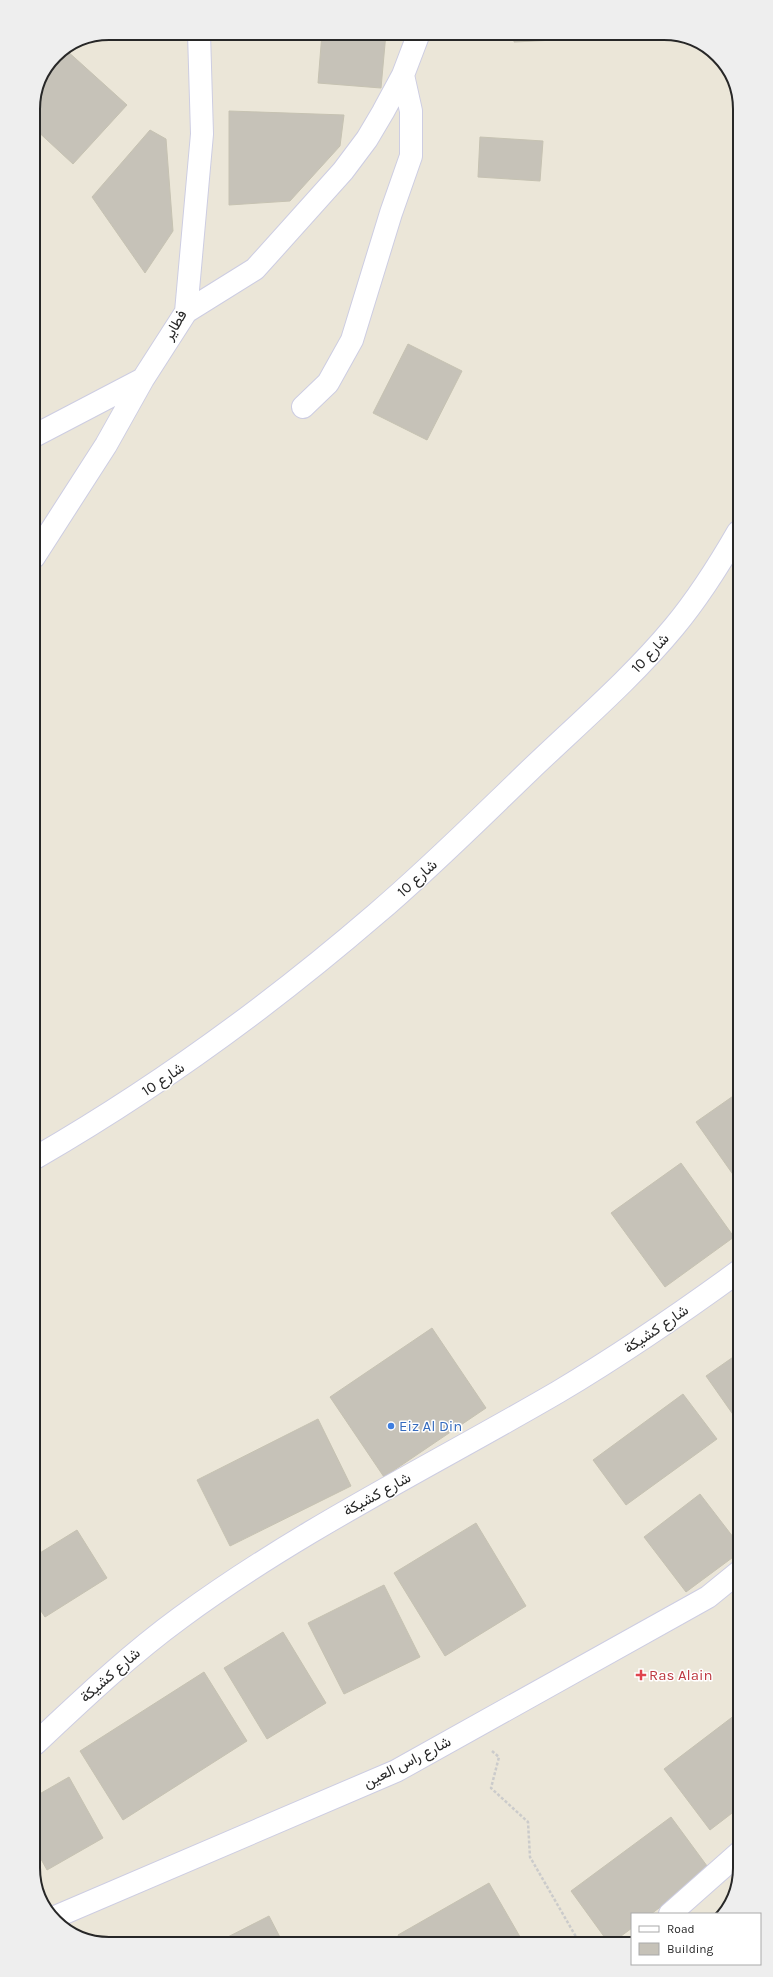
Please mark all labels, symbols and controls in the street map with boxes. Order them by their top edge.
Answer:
street label: فطاير [159,307,191,344]
street label: شارع 10 [627,629,674,678]
street label: شارع 10 [393,855,442,902]
street label: شارع 10 [138,1058,189,1101]
street label: شارع كشيكة [620,1301,693,1359]
place label: Eiz Al Din [399,1417,462,1435]
marker: Eiz Al Din [386,1421,396,1431]
street label: شارع كشيكة [340,1468,415,1522]
street label: شارع كشيكة [76,1644,145,1708]
place label: Ras Alain [649,1666,713,1684]
marker: Ras Alain [636,1670,646,1680]
street label: شارع راس العين [360,1732,455,1794]
legend [631,1913,761,1965]
text: Road [667,1922,695,1936]
text: Building [667,1942,714,1956]

